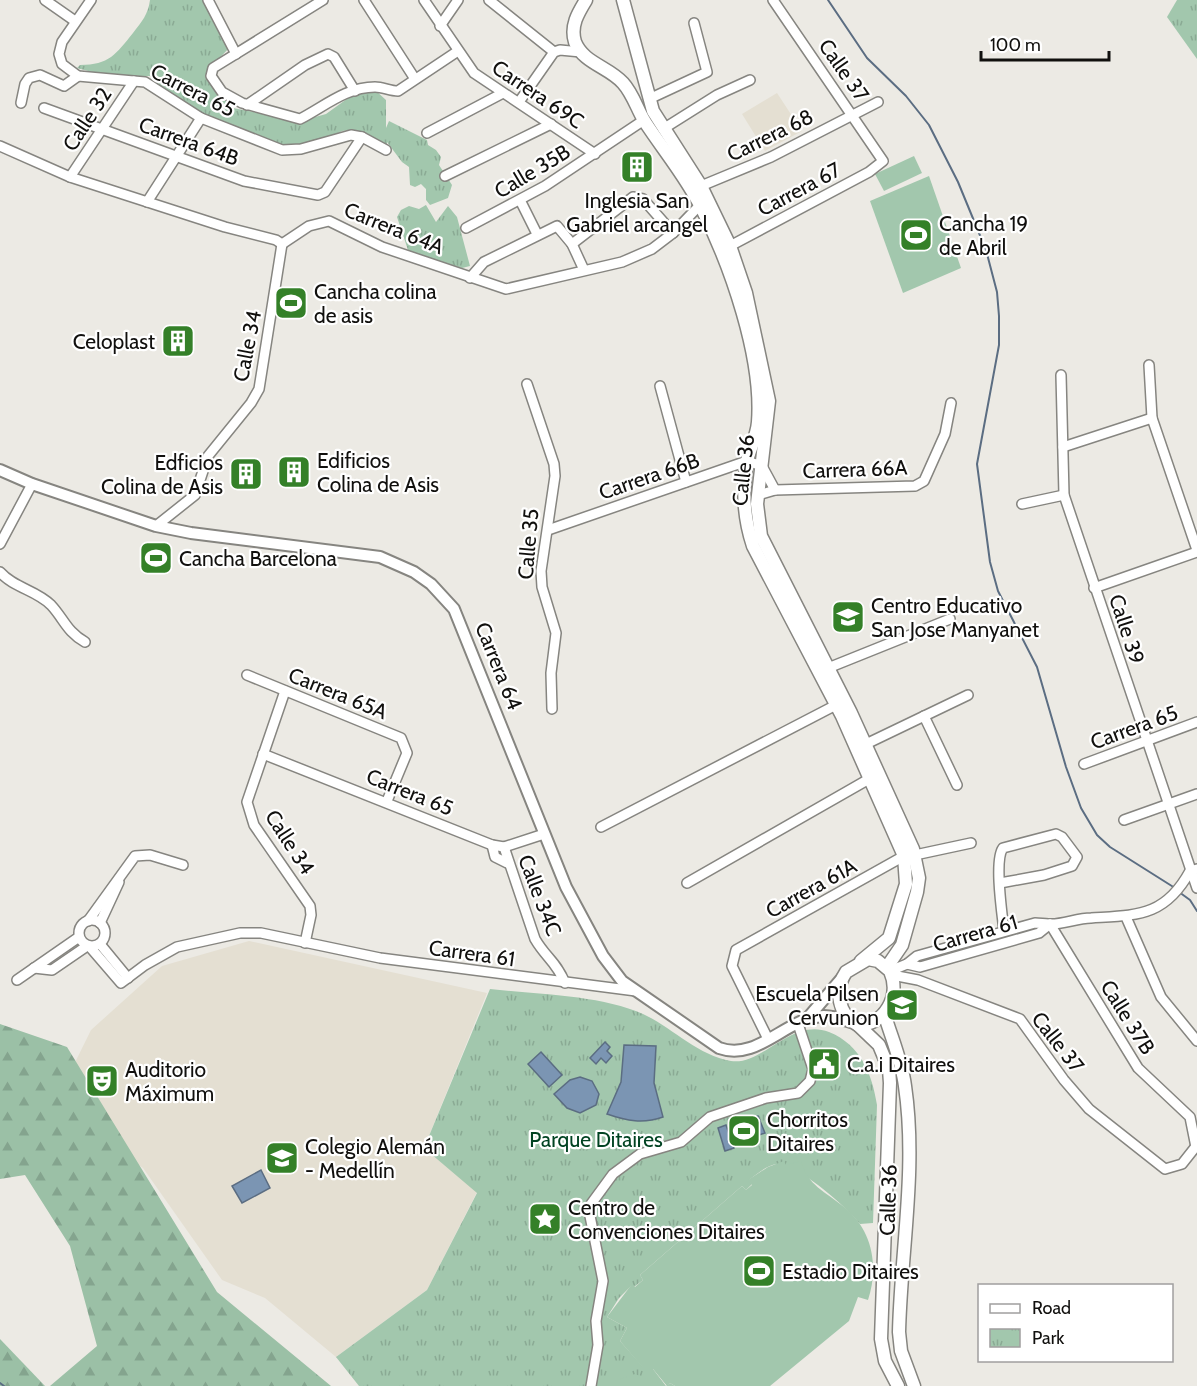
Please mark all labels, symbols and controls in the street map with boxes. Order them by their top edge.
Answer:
scale bar [981,24,1108,62]
street label: Calle 37 [814,34,875,106]
text: 100 m [990,34,1041,56]
street label: Carrera 69C [488,54,589,134]
street label: Carrera 65 [147,58,239,122]
street label: Calle 32 [57,83,117,155]
street label: Carrera 68 [723,103,817,167]
street label: Carrera 64B [136,111,242,171]
street label: Calle 35B [490,139,574,203]
building icon: Inglesia San Gabriel arcangel [619,149,655,185]
street label: Carrera 67 [753,157,845,221]
place label: Inglesia San Gabriel arcangel [566,188,708,237]
street label: Carrera 64A [341,197,447,259]
place label: Cancha 19 de Abril [939,211,1028,260]
sports icon: Cancha 19 de Abril [898,217,934,253]
place label: Cancha colina de asis [314,279,437,328]
sports icon: Cancha colina de asis [273,285,309,321]
street label: Calle 34 [228,308,266,384]
building icon: Celoplast [160,323,196,359]
place label: Celoplast [73,329,155,354]
street label: Calle 36 [727,433,759,507]
street label: Carrera 66B [596,447,702,505]
place label: Edificios Colina de Asis [317,448,439,497]
place label: Edficios Colina de Asis [101,450,223,499]
building icon: Edificios Colina de Asis [276,454,312,490]
street label: Carrera 66A [802,455,908,483]
building icon: Edficios Colina de Asis [228,456,264,492]
street label: Calle 35 [512,508,544,580]
sports icon: Cancha Barcelona [138,540,174,576]
place label: Cancha Barcelona [179,546,337,571]
street label: Calle 39 [1104,591,1150,667]
place label: Centro Educativo San Jose Manyanet [871,593,1039,642]
school or university icon: Centro Educativo San Jose Manyanet [830,599,866,635]
street label: Carrera 64 [470,619,528,713]
street label: Carrera 65A [285,662,391,724]
street label: Carrera 65 [1087,700,1181,754]
street label: Carrera 65 [363,763,457,821]
street label: Calle 34 [260,805,320,879]
street label: Calle 34C [513,851,567,939]
street label: Carrera 61A [761,853,861,923]
street label: Carrera 61 [930,909,1020,957]
street label: Carrera 61 [427,935,517,971]
street label: Calle 37B [1095,975,1161,1059]
place label: Escuela Pilsen Cervunion [755,981,879,1030]
school or university icon: Escuela Pilsen Cervunion [884,987,920,1023]
street label: Calle 37 [1027,1007,1090,1078]
public building icon: C.a.i Ditaires [806,1046,842,1082]
place label: C.a.i Ditaires [847,1052,955,1077]
place label: Auditorio Máximum [125,1057,214,1106]
theatre icon: Auditorio Máximum [84,1063,120,1099]
place label: Chorritos Ditaires [767,1107,848,1156]
sports icon: Chorritos Ditaires [726,1113,762,1149]
park label: Parque Ditaires [529,1127,663,1152]
place label: Colegio Alemán - Medellín [305,1134,445,1183]
school or university icon: Colegio Alemán - Medellín [264,1140,300,1176]
street label: Calle 36 [874,1164,902,1236]
place label: Centro de Convenciones Ditaires [568,1195,765,1244]
place icon: Centro de Convenciones Ditaires [527,1201,563,1237]
sports icon: Estadio Ditaires [741,1253,777,1289]
place label: Estadio Ditaires [782,1259,919,1284]
legend [978,1284,1173,1362]
text: Road [1032,1297,1071,1319]
text: Park [1032,1327,1065,1349]

